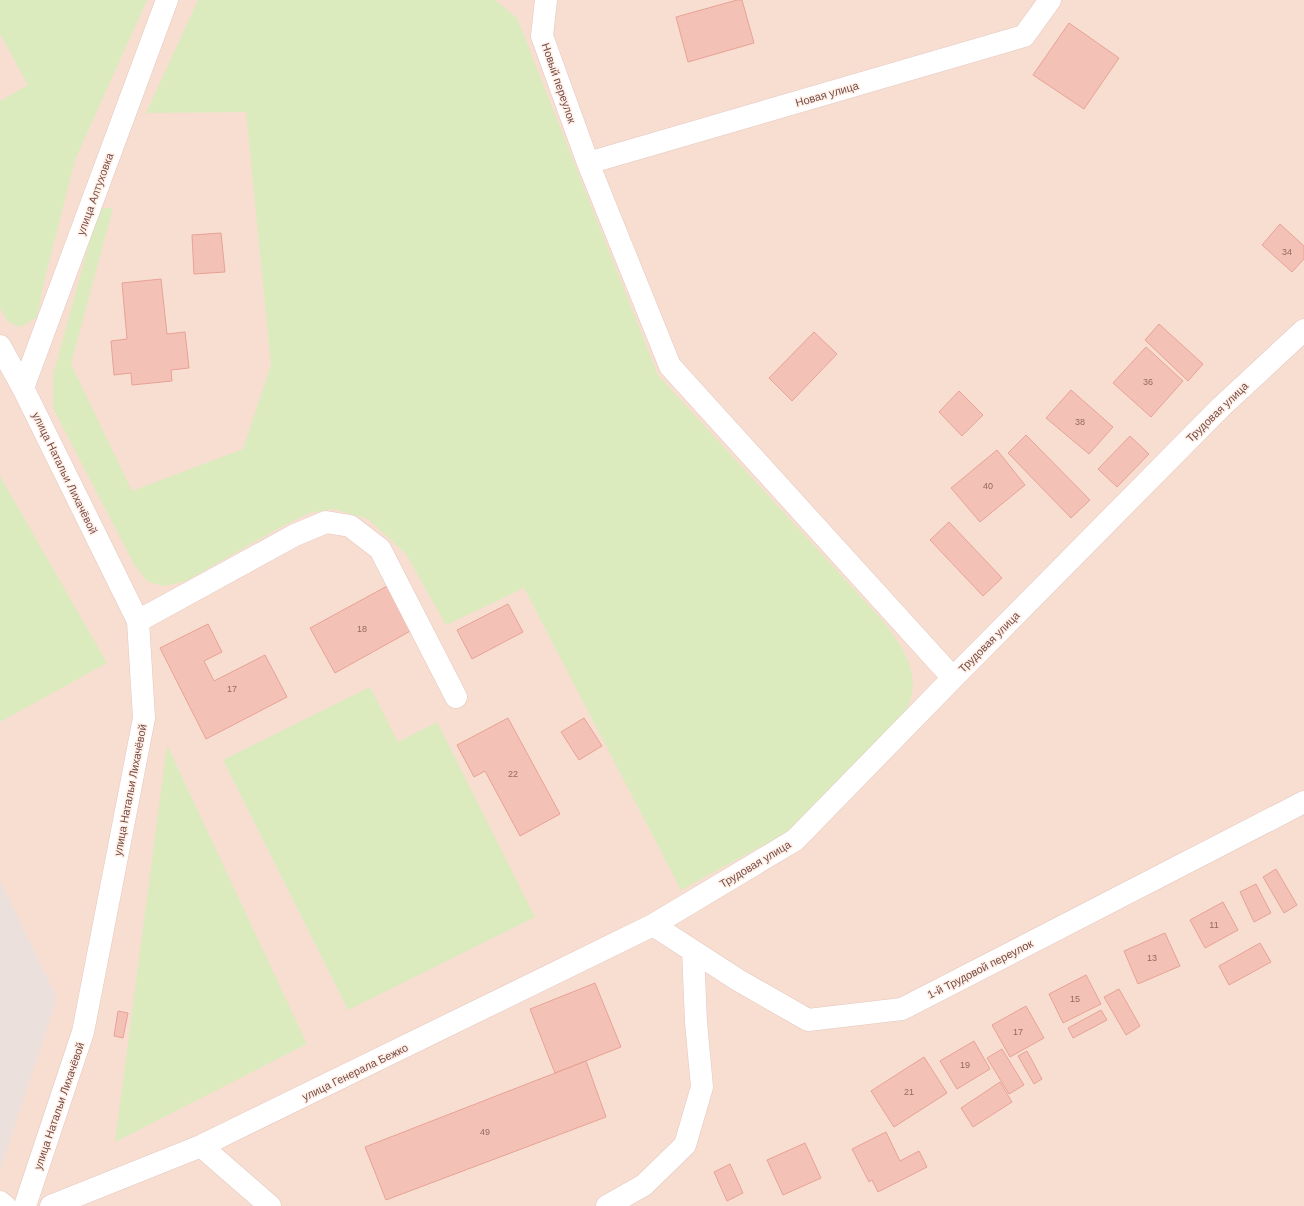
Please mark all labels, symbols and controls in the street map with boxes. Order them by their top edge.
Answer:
street label: Новый переулок [540,41,578,125]
street label: Новая улица [794,79,861,109]
street label: улица Алтуховка [75,151,116,237]
house number: 34 [1282,247,1292,257]
house number: 36 [1143,377,1153,387]
street label: Трудовая улица [1184,379,1251,444]
street label: улица Натальи Лихачёвой [30,410,100,536]
house number: 38 [1075,417,1085,427]
house number: 40 [983,481,993,491]
street label: Трудовая улица [956,609,1022,675]
house number: 18 [357,624,367,634]
house number: 17 [227,684,237,694]
street label: улица Натальи Лихачёвой [111,723,149,857]
house number: 22 [508,769,518,779]
street label: Трудовая улица [717,838,793,890]
house number: 11 [1209,920,1219,930]
street label: 1-й Трудовой переулок [925,937,1035,1001]
house number: 13 [1147,953,1157,963]
house number: 15 [1070,994,1080,1004]
house number: 17 [1013,1027,1023,1037]
street label: улица Натальи Лихачёвой [32,1041,86,1171]
street label: улица Генерала Бежко [300,1041,410,1103]
house number: 19 [960,1060,970,1070]
house number: 21 [904,1087,914,1097]
house number: 49 [480,1127,490,1137]

